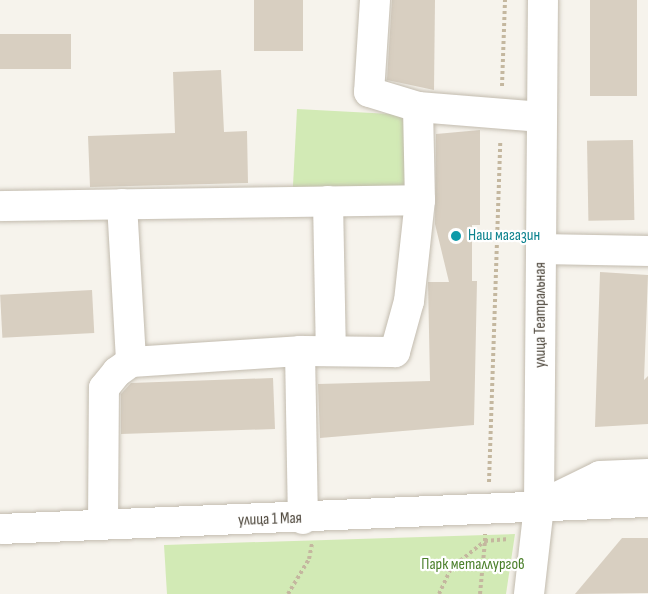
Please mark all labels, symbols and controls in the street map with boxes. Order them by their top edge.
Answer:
place label: Наш магазин [468,226,540,246]
marker: Наш магазин [449,229,463,243]
street label: улица Театральная [531,262,551,368]
street label: улица 1 Мая [238,509,302,531]
park label: Парк металлургов [421,555,525,575]

